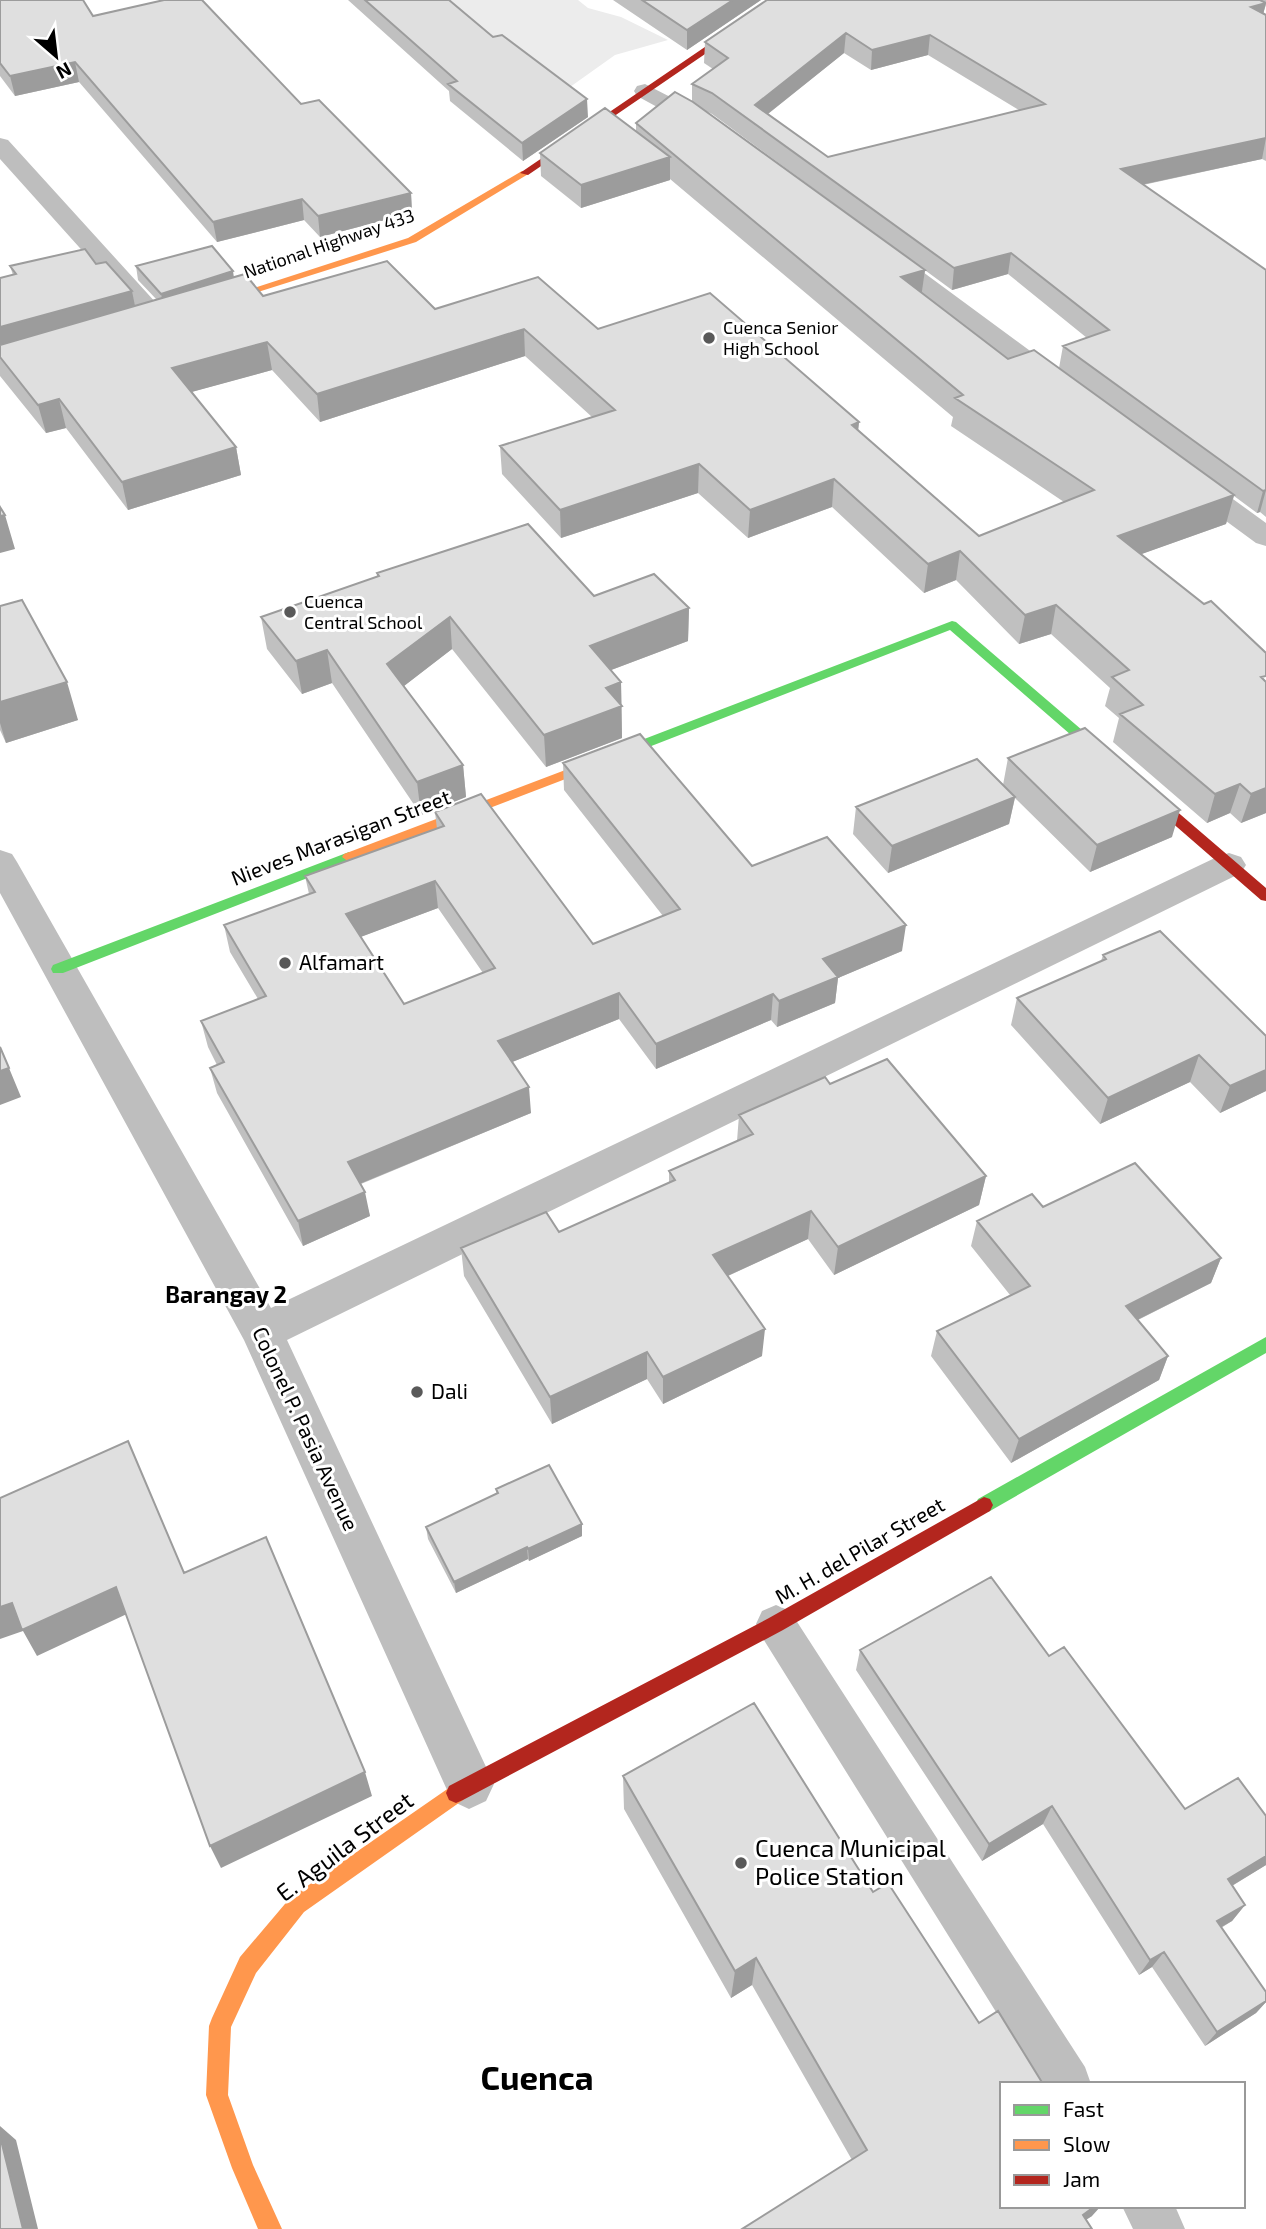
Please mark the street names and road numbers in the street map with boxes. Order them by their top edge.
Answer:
street label: National Highway 433 [240,203,417,283]
street label: Nieves Marasigan Street [227,783,454,890]
street label: Colonel P. Pasia Avenue [248,1322,365,1534]
street label: M. H. del Pilar Street [770,1491,948,1608]
street label: E. Aguila Street [270,1785,418,1907]

